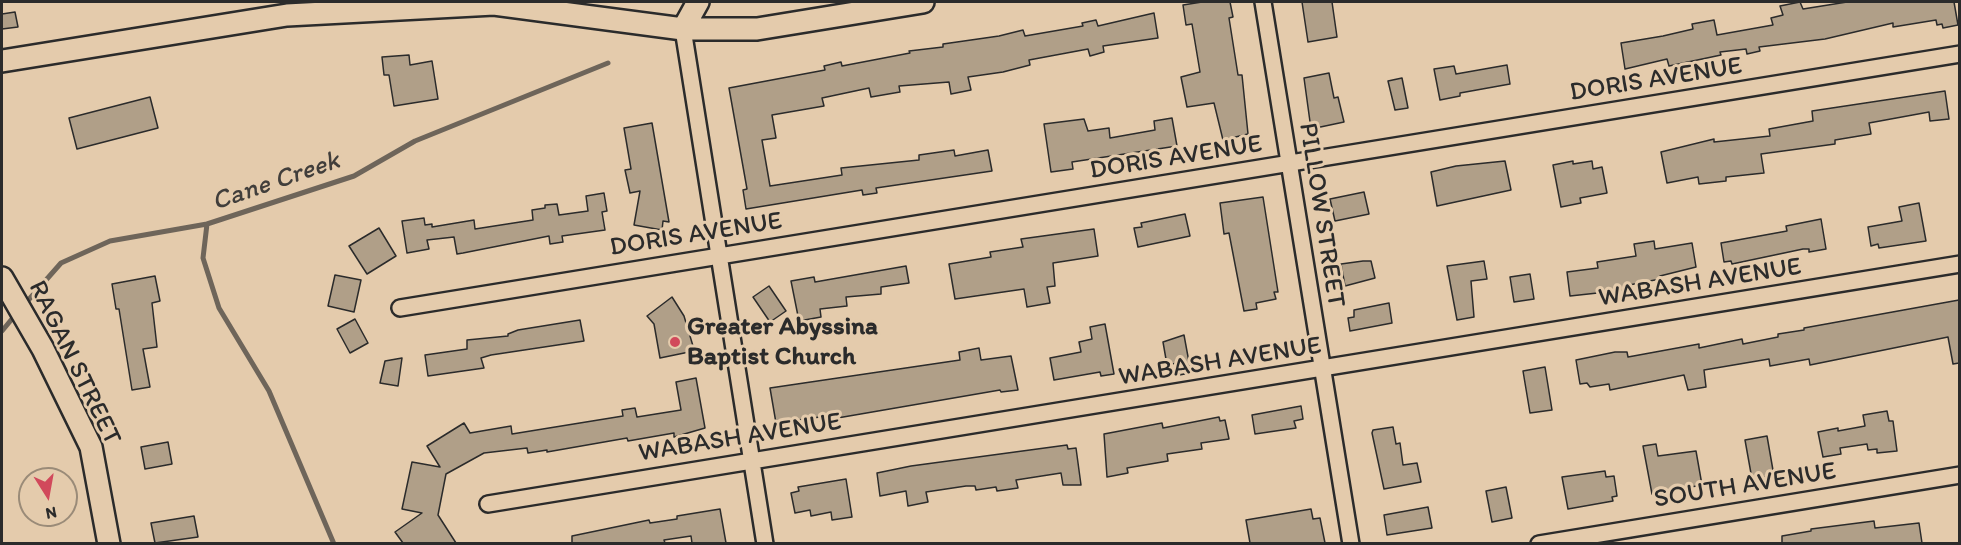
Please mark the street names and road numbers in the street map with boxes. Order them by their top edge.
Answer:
street label: DORIS AVENUE [1568,51,1744,109]
street label: PILLOW STREET [1291,121,1351,309]
street label: DORIS AVENUE [1088,129,1264,187]
street label: DORIS AVENUE [608,206,784,264]
street label: WABASH AVENUE [1596,252,1804,314]
street label: RAGAN STREET [21,276,127,450]
street label: WABASH AVENUE [1116,331,1324,393]
street label: WABASH AVENUE [636,407,844,469]
street label: SOUTH AVENUE [1652,456,1838,516]

